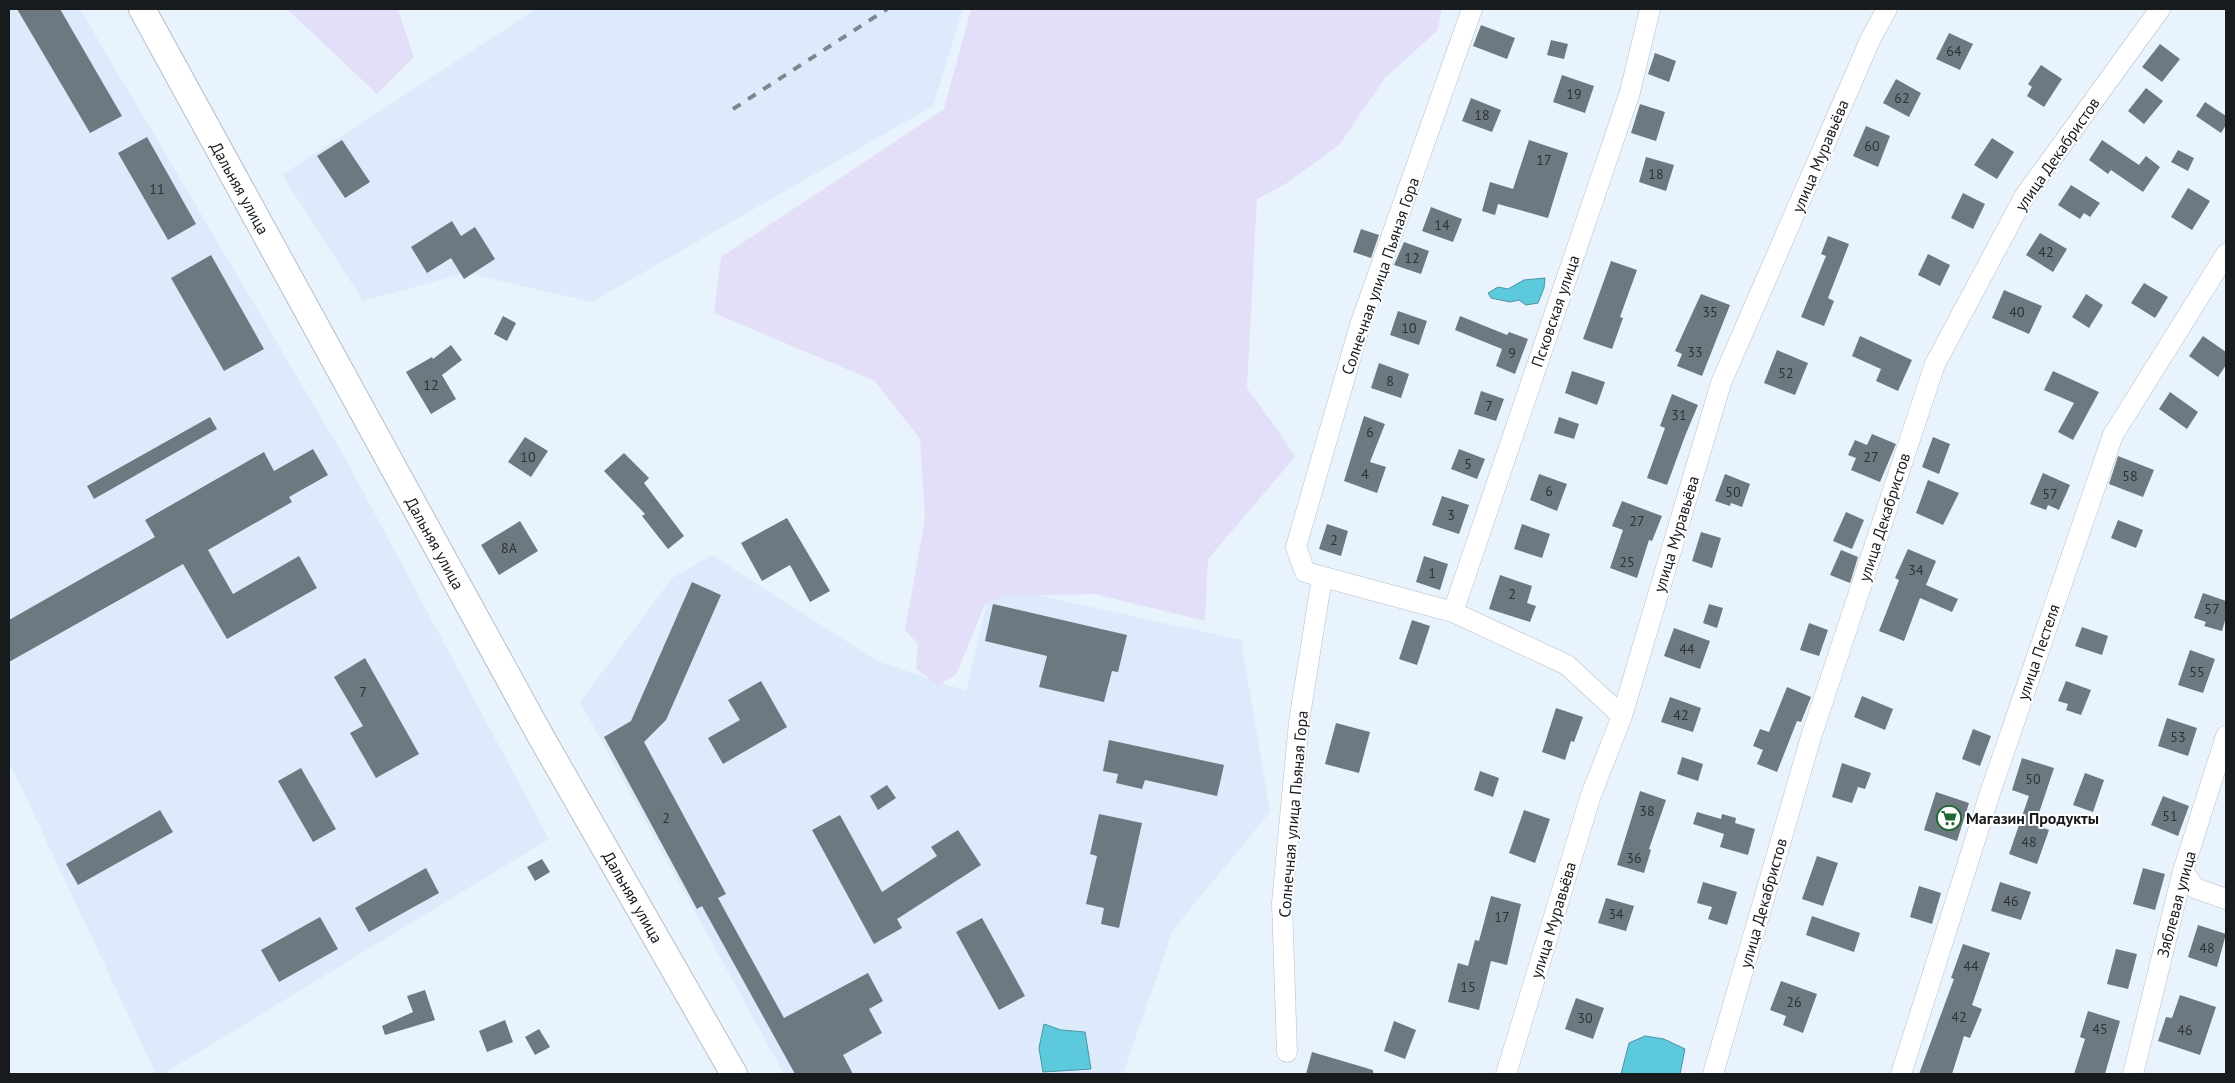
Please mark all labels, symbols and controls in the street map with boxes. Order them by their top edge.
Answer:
house number: 64 [1946,42,1962,60]
house number: 19 [1566,85,1582,103]
house number: 62 [1894,89,1910,107]
street label: улица Декабристов [2010,93,2104,215]
street label: улица Муравьёва [1787,96,1853,216]
house number: 18 [1474,106,1490,124]
house number: 60 [1864,137,1880,155]
street label: Дальняя улица [206,138,274,238]
house number: 17 [1536,151,1552,169]
house number: 18 [1648,165,1664,183]
street label: Солнечная улица Пьяная Гора [1337,175,1423,377]
house number: 11 [149,180,165,198]
house number: 14 [1434,216,1450,234]
house number: 42 [2038,243,2054,261]
house number: 12 [1404,249,1420,267]
street label: Псковская улица [1526,252,1584,370]
house number: 35 [1702,303,1718,321]
house number: 40 [2009,303,2025,321]
house number: 10 [1401,319,1417,337]
house number: 33 [1687,343,1703,361]
house number: 9 [1508,344,1516,362]
house number: 52 [1778,364,1794,382]
house number: 8 [1386,372,1394,390]
house number: 12 [423,376,439,394]
house number: 7 [1485,397,1493,415]
house number: 31 [1671,406,1687,424]
house number: 6 [1366,423,1374,441]
house number: 10 [520,448,536,466]
house number: 27 [1863,448,1879,466]
street label: улица Декабристов [1854,450,1914,584]
house number: 5 [1464,455,1472,473]
house number: 4 [1361,465,1369,483]
house number: 58 [2122,467,2138,485]
street label: улица Муравьёва [1649,473,1703,595]
house number: 6 [1545,482,1553,500]
house number: 50 [1725,483,1741,501]
house number: 57 [2042,485,2058,503]
street label: Дальняя улица [401,493,469,593]
house number: 3 [1447,506,1455,524]
house number: 27 [1629,512,1645,530]
house number: 2 [1330,531,1338,549]
house number: 8А [501,539,518,557]
house number: 25 [1619,553,1635,571]
house number: 34 [1908,561,1924,579]
house number: 1 [1428,564,1436,582]
house number: 2 [1508,585,1516,603]
house number: 57 [2204,600,2220,618]
street label: улица Пестеля [2012,601,2064,703]
house number: 44 [1679,640,1695,658]
house number: 55 [2189,663,2205,681]
house number: 7 [359,683,367,701]
house number: 42 [1673,706,1689,724]
street label: Солнечная улица Пьяная Гора [1274,710,1312,918]
house number: 53 [2170,728,2186,746]
house number: 50 [2025,770,2041,788]
house number: 38 [1639,802,1655,820]
supermarket icon: Магазин Продукты [1936,805,1962,831]
house number: 51 [2162,807,2178,825]
place label: Магазин Продукты [1966,808,2099,828]
house number: 2 [662,809,670,827]
house number: 48 [2021,833,2037,851]
street label: улица Декабристов [1735,836,1791,970]
street label: Дальняя улица [599,847,667,947]
house number: 36 [1626,849,1642,867]
street label: Зяблевая улица [2152,849,2200,959]
street label: улица Муравьёва [1526,859,1580,981]
house number: 46 [2003,892,2019,910]
house number: 34 [1608,905,1624,923]
house number: 17 [1494,908,1510,926]
house number: 48 [2199,939,2215,957]
house number: 44 [1963,957,1979,975]
house number: 15 [1460,978,1476,996]
house number: 26 [1786,993,1802,1011]
house number: 42 [1951,1008,1967,1026]
house number: 30 [1577,1009,1593,1027]
house number: 45 [2092,1020,2108,1038]
house number: 46 [2177,1021,2193,1039]

